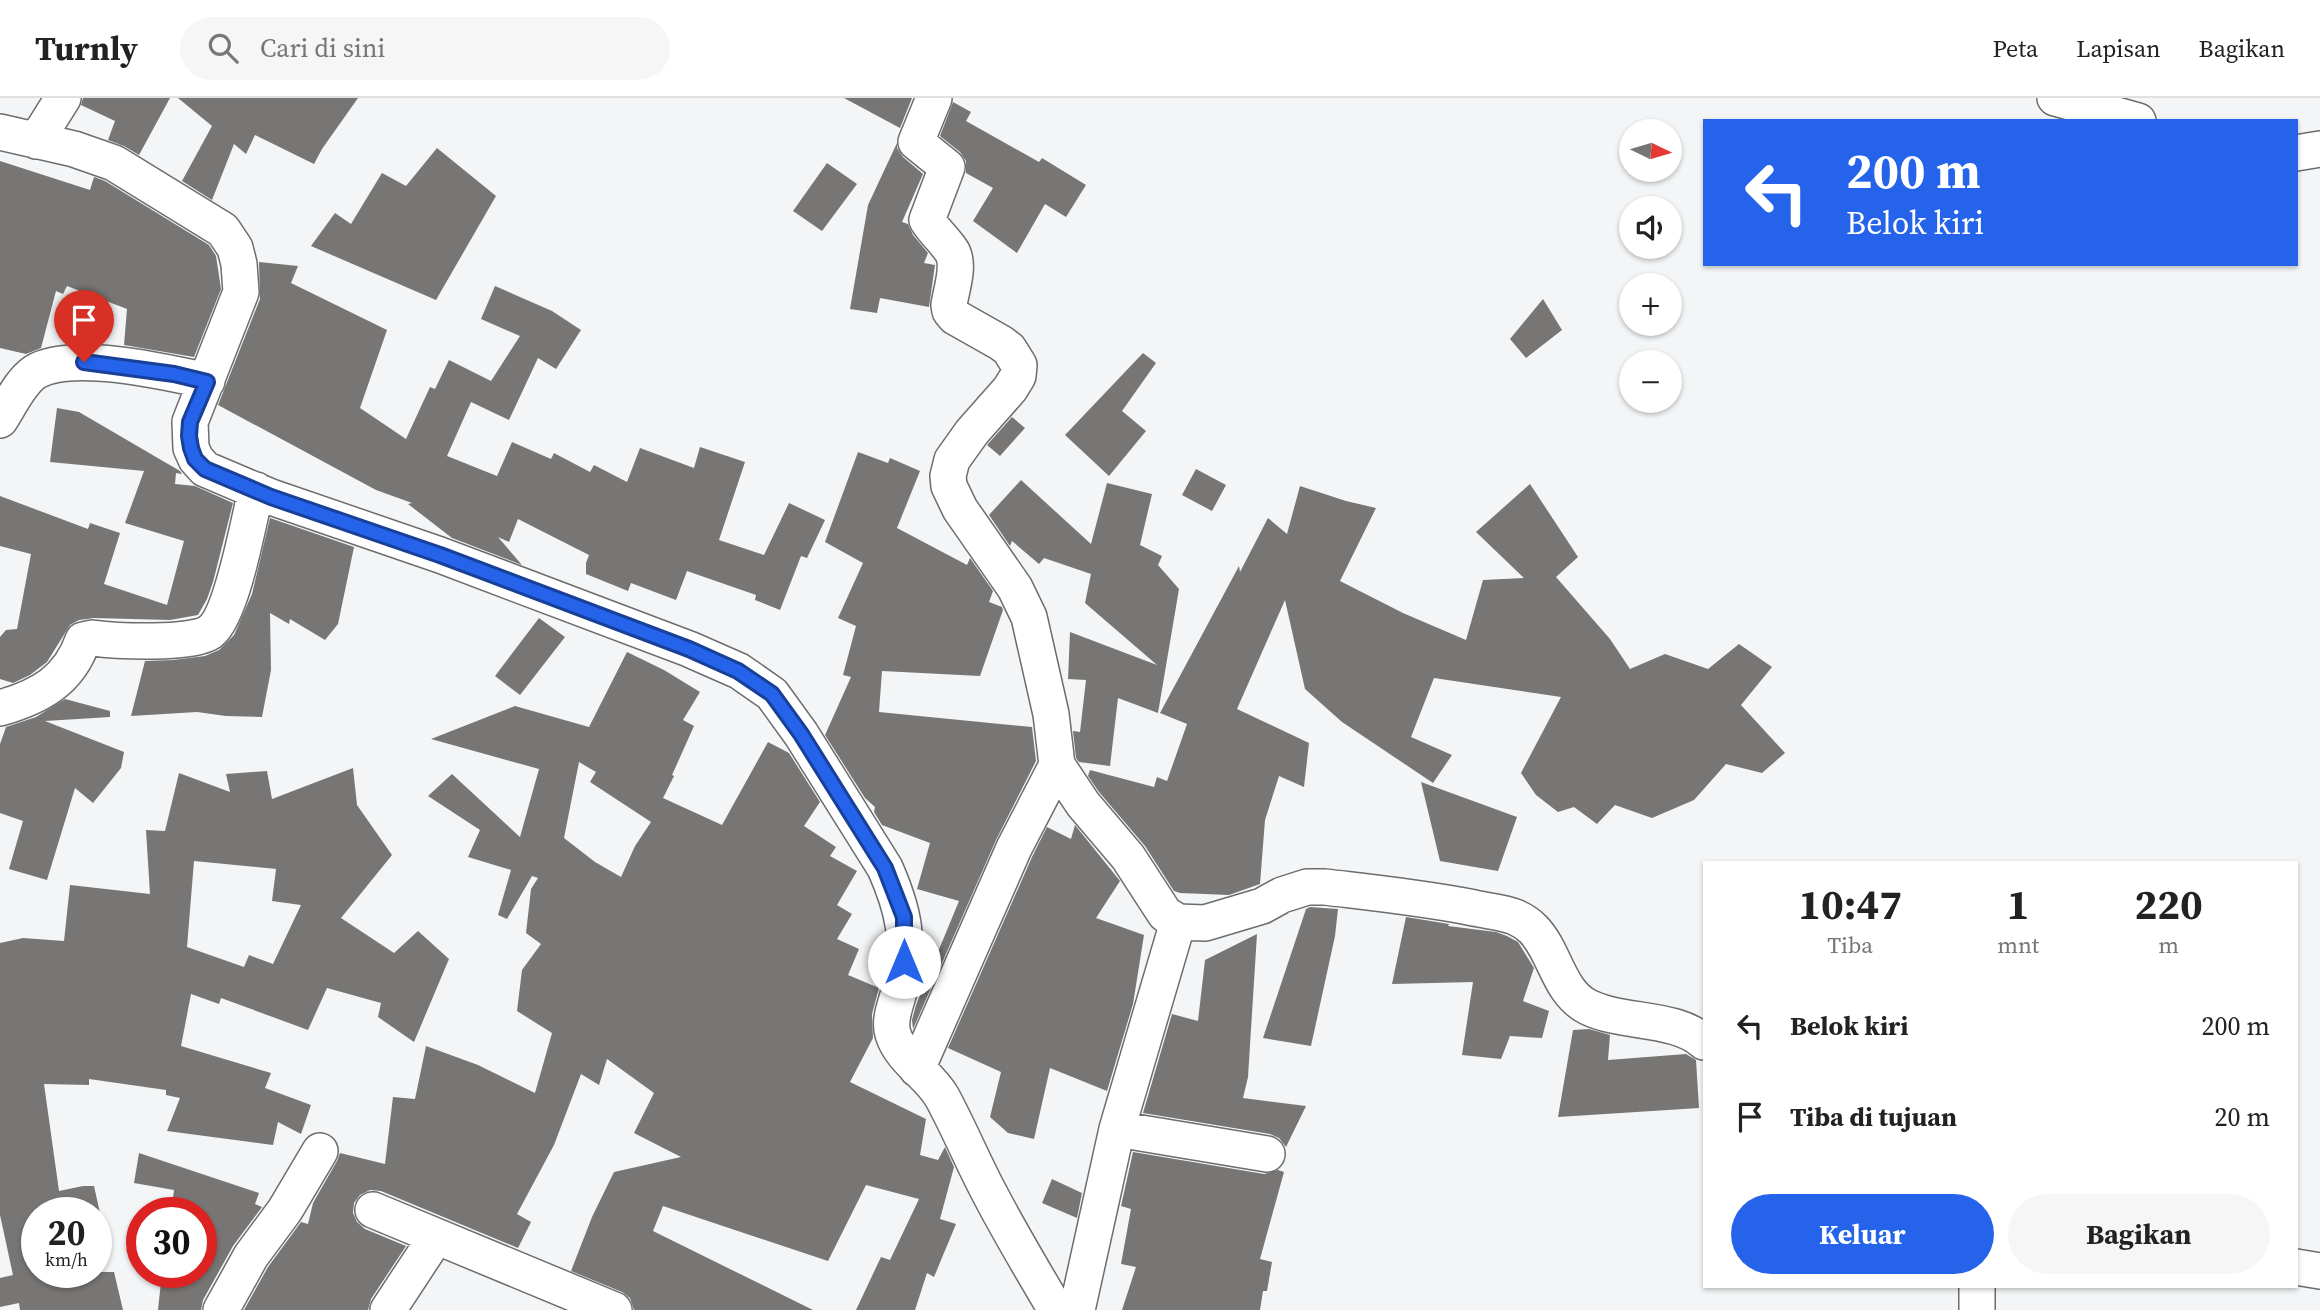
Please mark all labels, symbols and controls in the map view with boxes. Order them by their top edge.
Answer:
search box [180,17,670,80]
text: Turnly [35,26,138,71]
icon: search [204,29,242,67]
text: Cari di sini [260,30,385,66]
text: Peta [1992,32,2038,65]
text: Lapisan [2076,32,2161,65]
text: Bagikan [2199,32,2285,65]
north arrow [1619,119,1682,182]
map controls [1619,119,1682,413]
text: 200 m [1846,137,1981,204]
icon: left [1731,147,1822,238]
button: sound [1619,196,1682,259]
text: Belok kiri [1846,201,1984,245]
button: + [1619,273,1682,336]
pin [54,290,114,362]
icon: arrive [65,301,103,339]
button: − [1619,350,1682,413]
text: 10:47 [1798,875,1902,933]
text: 1 [2007,875,2030,933]
text: 220 [2134,875,2203,933]
position arrow [867,925,941,999]
text: Tiba [1827,929,1873,961]
text: mnt [1997,929,2039,961]
text: m [2158,929,2179,961]
icon: left [1731,1007,1769,1045]
text: Belok kiri [1790,1008,1908,1044]
text: 200 m [2202,1008,2270,1044]
icon: arrive [1731,1098,1769,1136]
text: Tiba di tujuan [1790,1099,1957,1135]
text: 20 m [2215,1099,2270,1135]
button: Keluar [1731,1194,1994,1274]
button: Bagikan [2008,1194,2270,1274]
speed limit sign: 30 [126,1197,217,1288]
text: 20 [48,1209,85,1257]
text: km/h [45,1247,88,1272]

